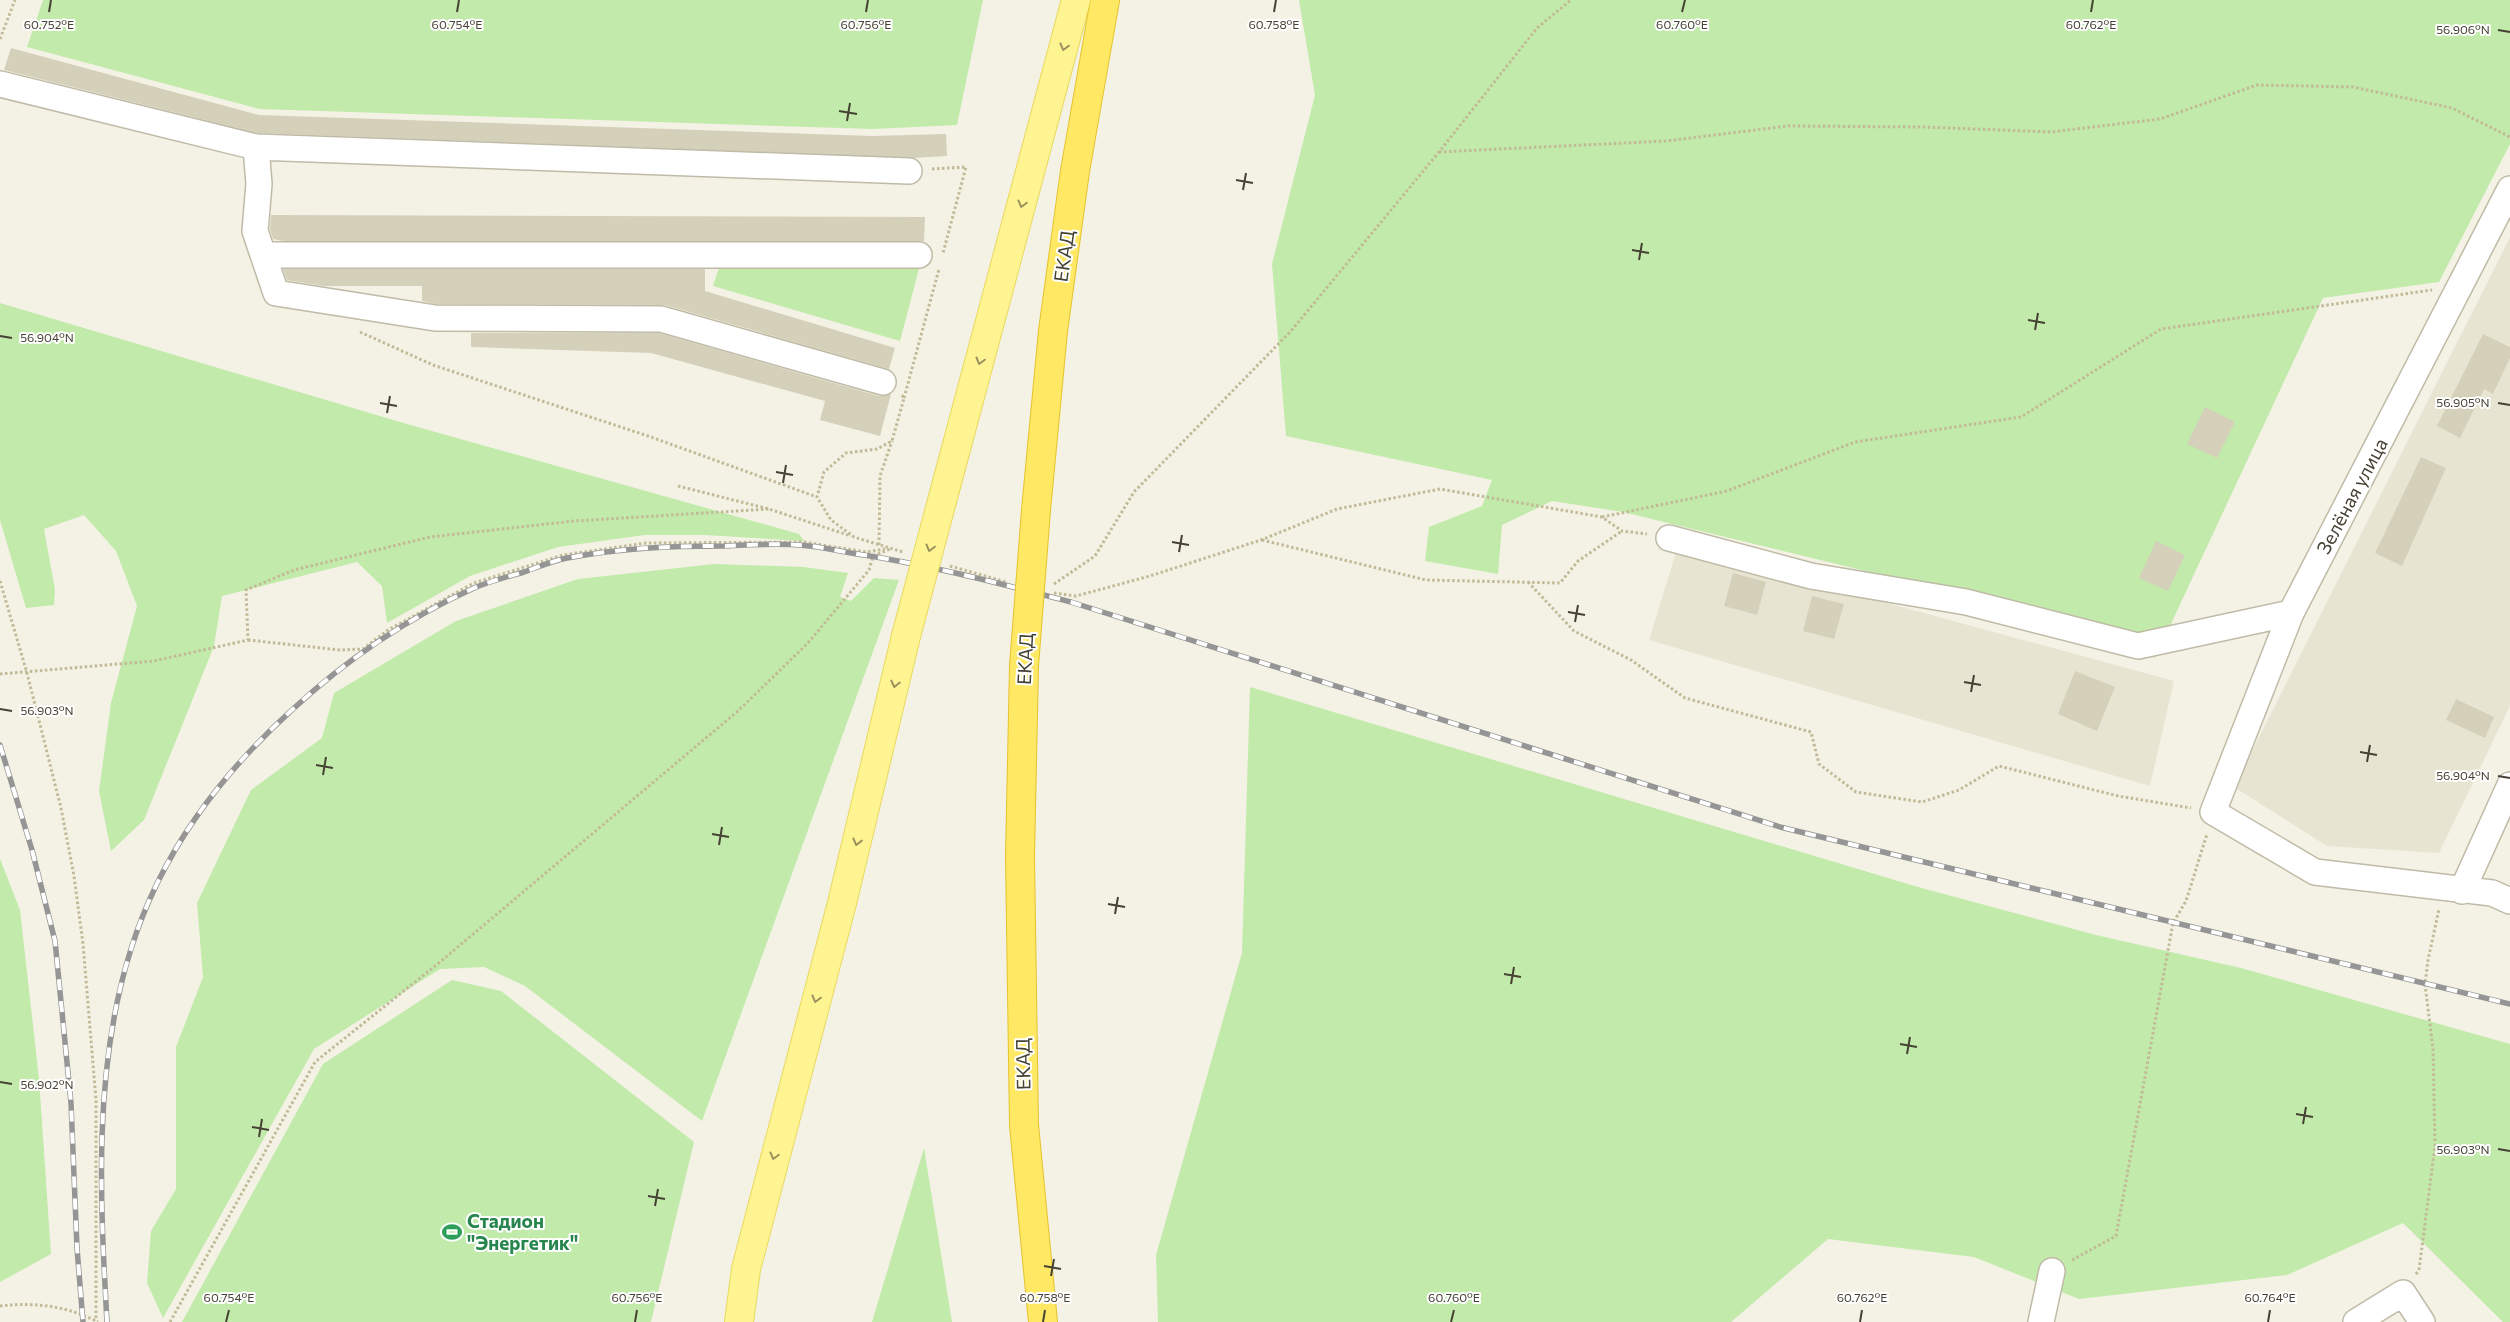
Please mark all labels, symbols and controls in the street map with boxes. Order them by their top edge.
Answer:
text: 60.752°E [24,17,74,31]
text: 60.754°E [432,17,482,31]
text: 60.756°E [841,17,891,31]
text: 60.758°E [1249,17,1299,31]
text: 60.760°E [1656,17,1708,31]
text: 60.762°E [2066,17,2116,31]
text: 56.906°N [2436,22,2490,36]
one-way arrow [1059,43,1069,51]
one-way arrow [1017,200,1027,208]
street label: ЕКАД [1048,228,1079,283]
text: 56.904°N [20,330,74,344]
one-way arrow [975,357,985,365]
text: 56.905°N [2436,395,2490,409]
street label: Зелёная улица [2311,434,2392,558]
one-way arrow [925,544,935,552]
street label: ЕКАД [1012,632,1037,686]
one-way arrow [890,679,901,688]
text: 56.903°N [20,703,74,717]
text: 56.904°N [2436,768,2490,782]
one-way arrow [852,838,863,847]
one-way arrow [811,995,821,1003]
street label: ЕКАД [1011,1038,1034,1090]
text: 56.902°N [20,1077,74,1091]
text: 56.903°N [2436,1142,2490,1156]
one-way arrow [769,1152,779,1160]
place label: Стадион "Энергетик" [467,1209,578,1254]
sports icon: Стадион "Энергетик" [441,1221,463,1243]
text: 60.754°E [204,1290,254,1304]
text: 60.756°E [612,1290,662,1304]
text: 60.758°E [1020,1290,1070,1304]
text: 60.760°E [1428,1290,1480,1304]
text: 60.762°E [1837,1290,1887,1304]
text: 60.764°E [2244,1290,2296,1304]

